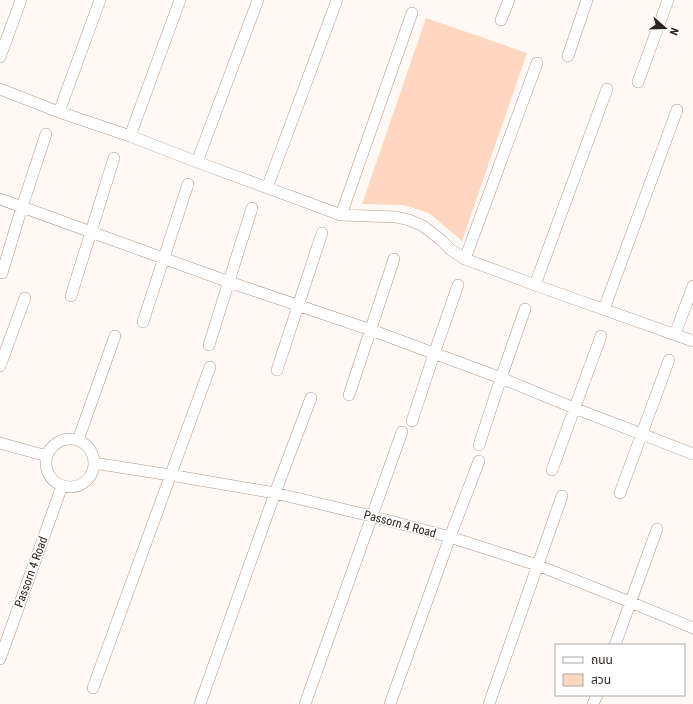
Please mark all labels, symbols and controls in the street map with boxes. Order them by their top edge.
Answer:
north arrow [645,8,685,48]
text: N [667,26,681,37]
street label: Passorn 4 Road [362,508,438,540]
street label: Passorn 4 Road [12,535,50,609]
legend [555,644,685,696]
text: ถนน [591,653,613,667]
text: สวน [591,673,611,687]

